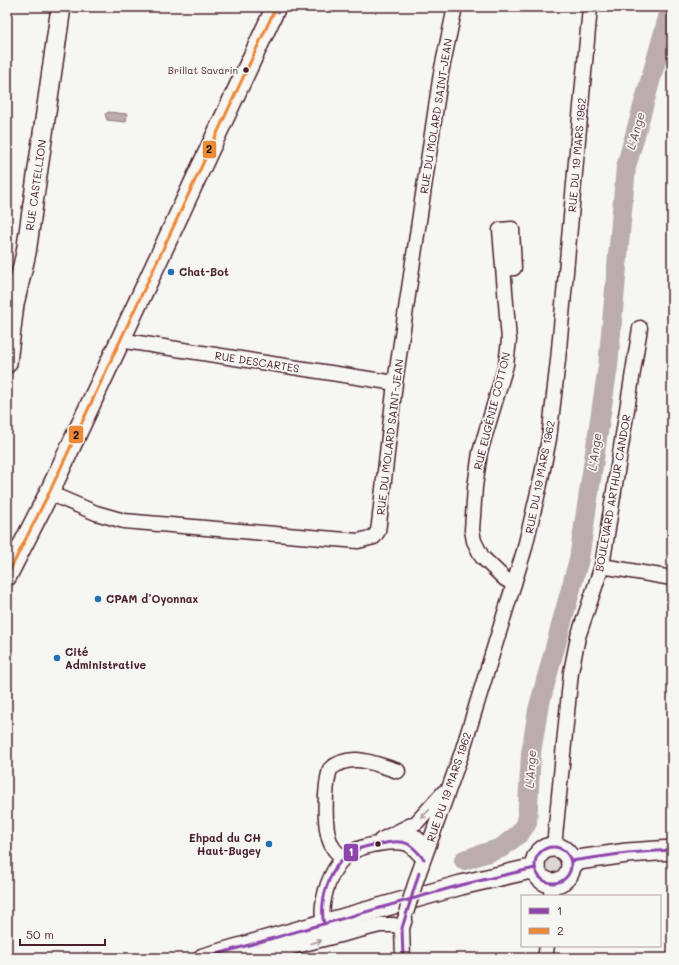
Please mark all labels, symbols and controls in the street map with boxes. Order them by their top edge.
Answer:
street label: RUE DU MOLARD SAINT-JEAN [416,37,455,195]
place label: Brillat Savarin [168,63,238,77]
marker: Brillat Savarin [241,65,251,75]
street label: RUE DU 19 MARS 1962 [564,97,589,213]
water label: L'Ange [622,110,648,151]
street label: RUE CASTELLION [22,139,49,231]
line badge: 2 [202,140,217,159]
text: 2 [206,141,212,156]
place label: Chat-Bot [179,264,229,279]
marker: Chat-Bot [166,267,176,277]
street label: RUE DESCARTES [214,347,300,376]
street label: RUE EUGÉNIE COTTON [470,350,513,471]
street label: RUE DU MOLARD SAINT-JEAN [372,358,407,516]
street label: BOULEVARD ARTHUR CANDOR [591,413,634,573]
street label: RUE DU 19 MARS 1962 [521,419,558,535]
line badge: 2 [68,425,84,444]
text: 2 [73,427,79,442]
water label: L'Ange [583,432,605,472]
place label: CPAM d’Oyonnax [106,591,199,606]
marker: CPAM d’Oyonnax [93,594,103,604]
place label: Cité Administrative [65,644,147,672]
marker: Cité Administrative [52,653,62,663]
street label: RUE DU 19 MARS 1962 [423,730,474,844]
water label: L'Ange [521,749,539,789]
one-way arrow [420,809,430,819]
place label: Ehpad du CH Haut-Bugey [189,830,261,858]
marker: Ehpad du CH Haut-Bugey [264,839,274,849]
unlabelled marker [373,839,383,849]
line badge: 1 [343,843,359,862]
text: 1 [349,844,353,859]
legend [521,895,661,947]
text: 1 [557,902,562,918]
scale bar [20,921,105,947]
text: 2 [557,922,564,938]
text: 50 m [26,926,54,942]
one-way arrow [309,938,322,945]

